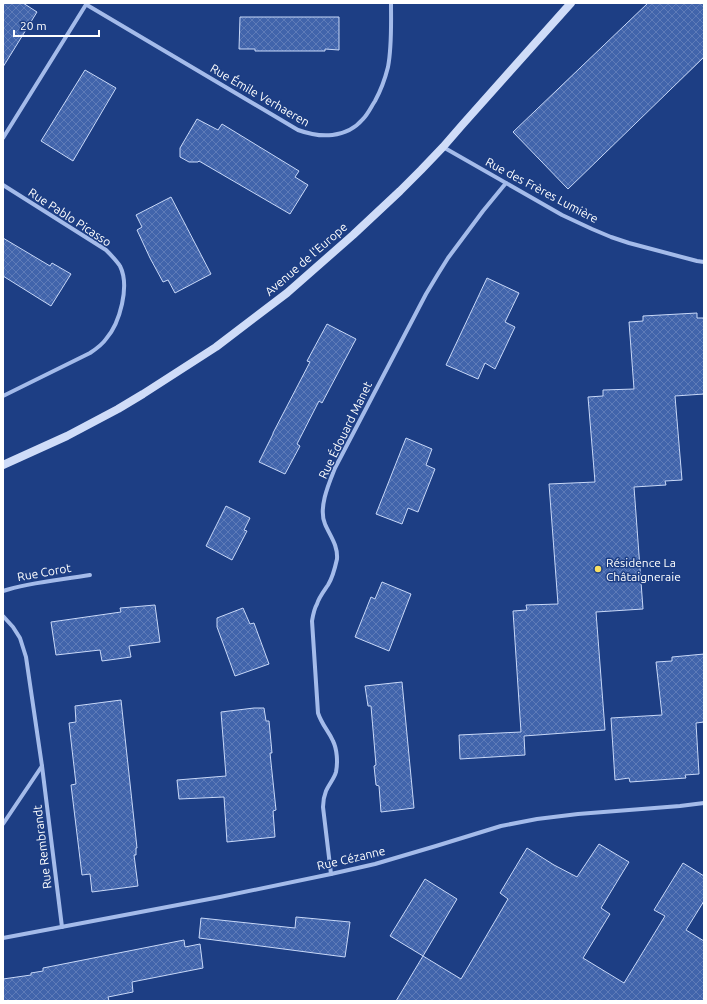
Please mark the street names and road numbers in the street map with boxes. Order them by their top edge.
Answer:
street label: Rue Émile Verhaeren [208,61,312,129]
street label: Rue des Frères Lumière [483,155,601,225]
street label: Rue Pablo Picasso [26,185,114,249]
street label: Avenue de l'Europe [262,220,350,298]
street label: Rue Édouard Manet [316,379,374,481]
street label: Rue Corot [16,561,72,583]
street label: Rue Rembrandt [30,804,54,890]
street label: Rue Cézanne [316,844,386,872]

